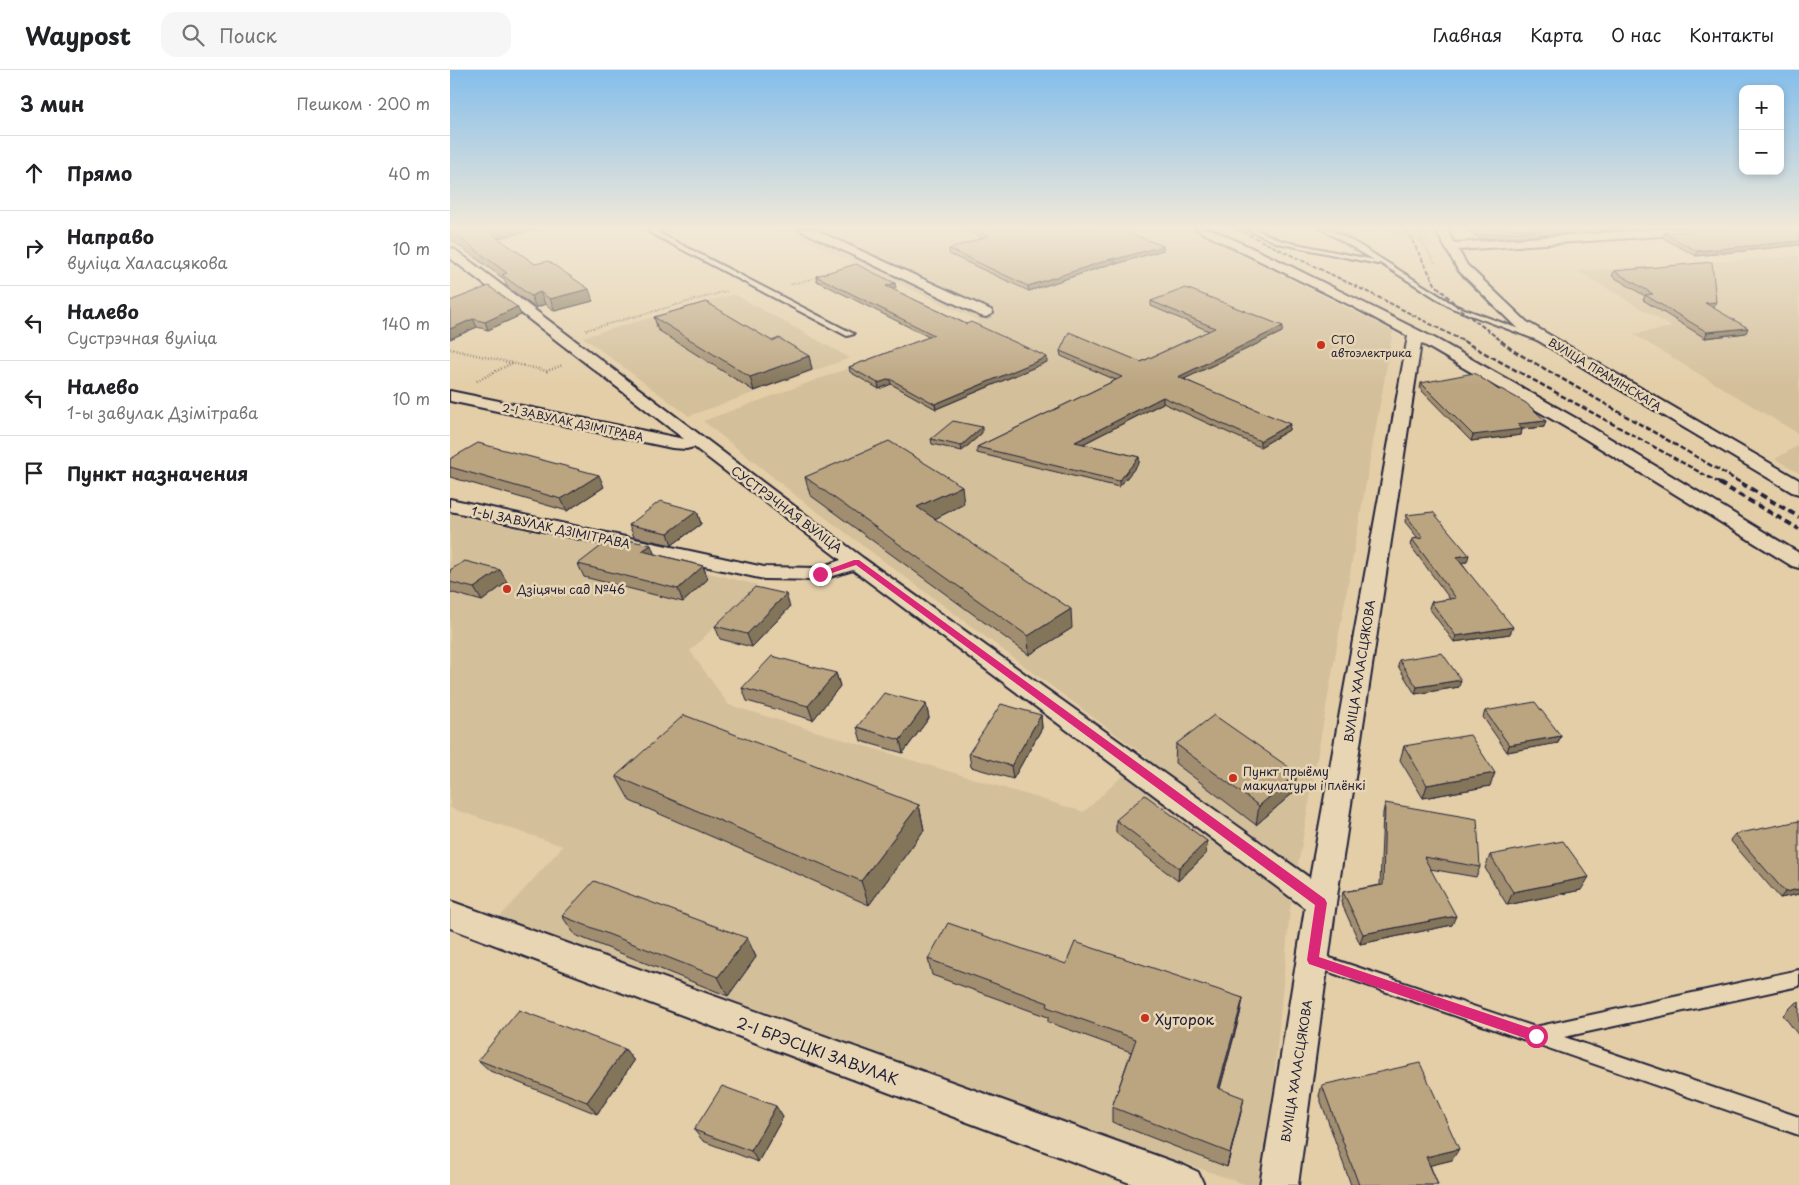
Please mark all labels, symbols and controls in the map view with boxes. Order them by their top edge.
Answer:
search box [161,12,511,57]
text: Waypost [25,17,131,53]
icon: search [179,21,207,49]
text: Поиск [219,21,277,49]
text: Главная [1433,21,1502,48]
text: Карта [1530,21,1583,48]
text: О нас [1611,21,1661,48]
text: Контакты [1689,21,1774,48]
map controls [1739,85,1784,175]
button: + [1739,85,1784,130]
text: 3 мин [20,87,84,119]
text: Пешком · 200 m [296,91,430,115]
button: − [1739,130,1784,175]
icon: ahead [20,159,48,187]
text: Прямо [67,159,132,187]
text: 40 m [388,161,430,185]
text: Направо [67,222,154,250]
icon: right [20,234,48,262]
text: 10 m [393,236,430,260]
text: вуліца Халасцякова [67,250,228,274]
text: Налево [67,297,139,325]
icon: left [20,309,48,337]
text: 140 m [382,311,430,335]
text: Сустрэчная вуліца [67,325,217,349]
place label: СТО автоэлектрика [1331,331,1412,361]
street label: ВУЛІЦА ПРАМІНСКАГА [1545,333,1665,415]
marker: СТО автоэлектрика [1315,339,1327,351]
text: Налево [67,372,139,400]
icon: left [20,384,48,412]
text: 10 m [393,386,430,410]
street label: 2-І ЗАВУЛАК ДЗІМІТРАВА [501,399,645,445]
text: 1-ы завулак Дзімітрава [67,400,258,424]
icon: arrive [20,459,48,487]
text: Пункт назначения [67,459,248,487]
street label: СУСТРЭЧНАЯ ВУЛІЦА [728,461,846,557]
street label: 1-Ы ЗАВУЛАК ДЗІМІТРАВА [470,501,632,553]
route end [809,563,832,586]
place label: Дзіцячы сад №46 [516,580,625,598]
marker: Дзіцячы сад №46 [501,583,513,595]
street label: ВУЛІЦА ХАЛАСЦЯКОВА [1339,598,1379,744]
place label: Пункт прыёму макулатуры і плёнкі [1243,762,1366,794]
marker: Пункт прыёму макулатуры і плёнкі [1227,772,1239,784]
street label: ВУЛІЦА ХАЛАСЦЯКОВА [1276,998,1316,1144]
place label: Хуторок [1155,1007,1214,1030]
street label: 2-І БРЭСЦКІ ЗАВУЛАК [734,1010,902,1090]
marker: Хуторок [1139,1012,1151,1024]
route start [1525,1025,1548,1048]

